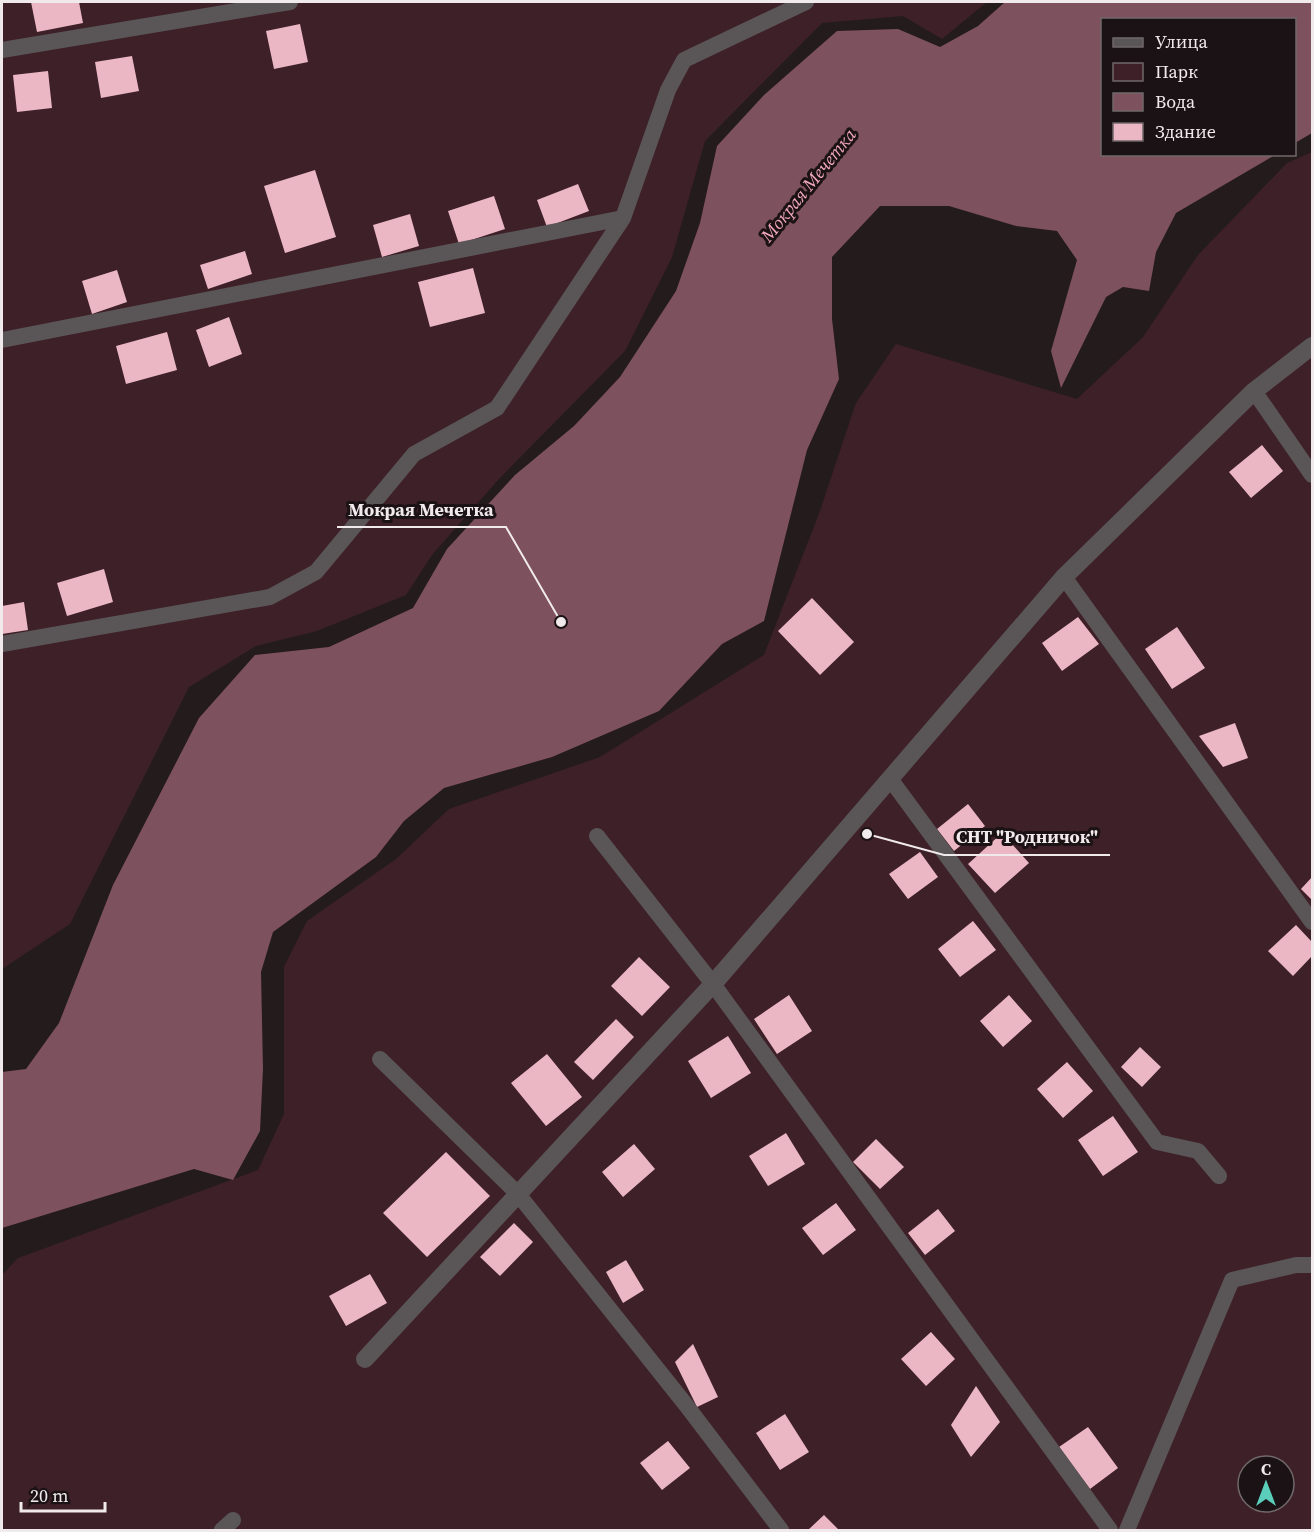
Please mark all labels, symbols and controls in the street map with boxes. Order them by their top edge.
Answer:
legend [1101,18,1296,156]
text: Улица [1155,29,1208,54]
text: Парк [1155,59,1198,84]
text: Вода [1155,89,1196,114]
text: Здание [1155,119,1216,144]
water label: Мокрая Мечетка [754,123,862,248]
callout: Мокрая Мечетка [337,491,506,527]
text: Мокрая Мечетка [348,497,494,522]
callout: СНТ "Родничок" [944,819,1110,855]
text: СНТ "Родничок" [956,824,1098,849]
north arrow [1236,1454,1296,1514]
text: С [1261,1458,1271,1480]
scale bar [21,1475,105,1513]
text: 20 m [30,1483,68,1508]

